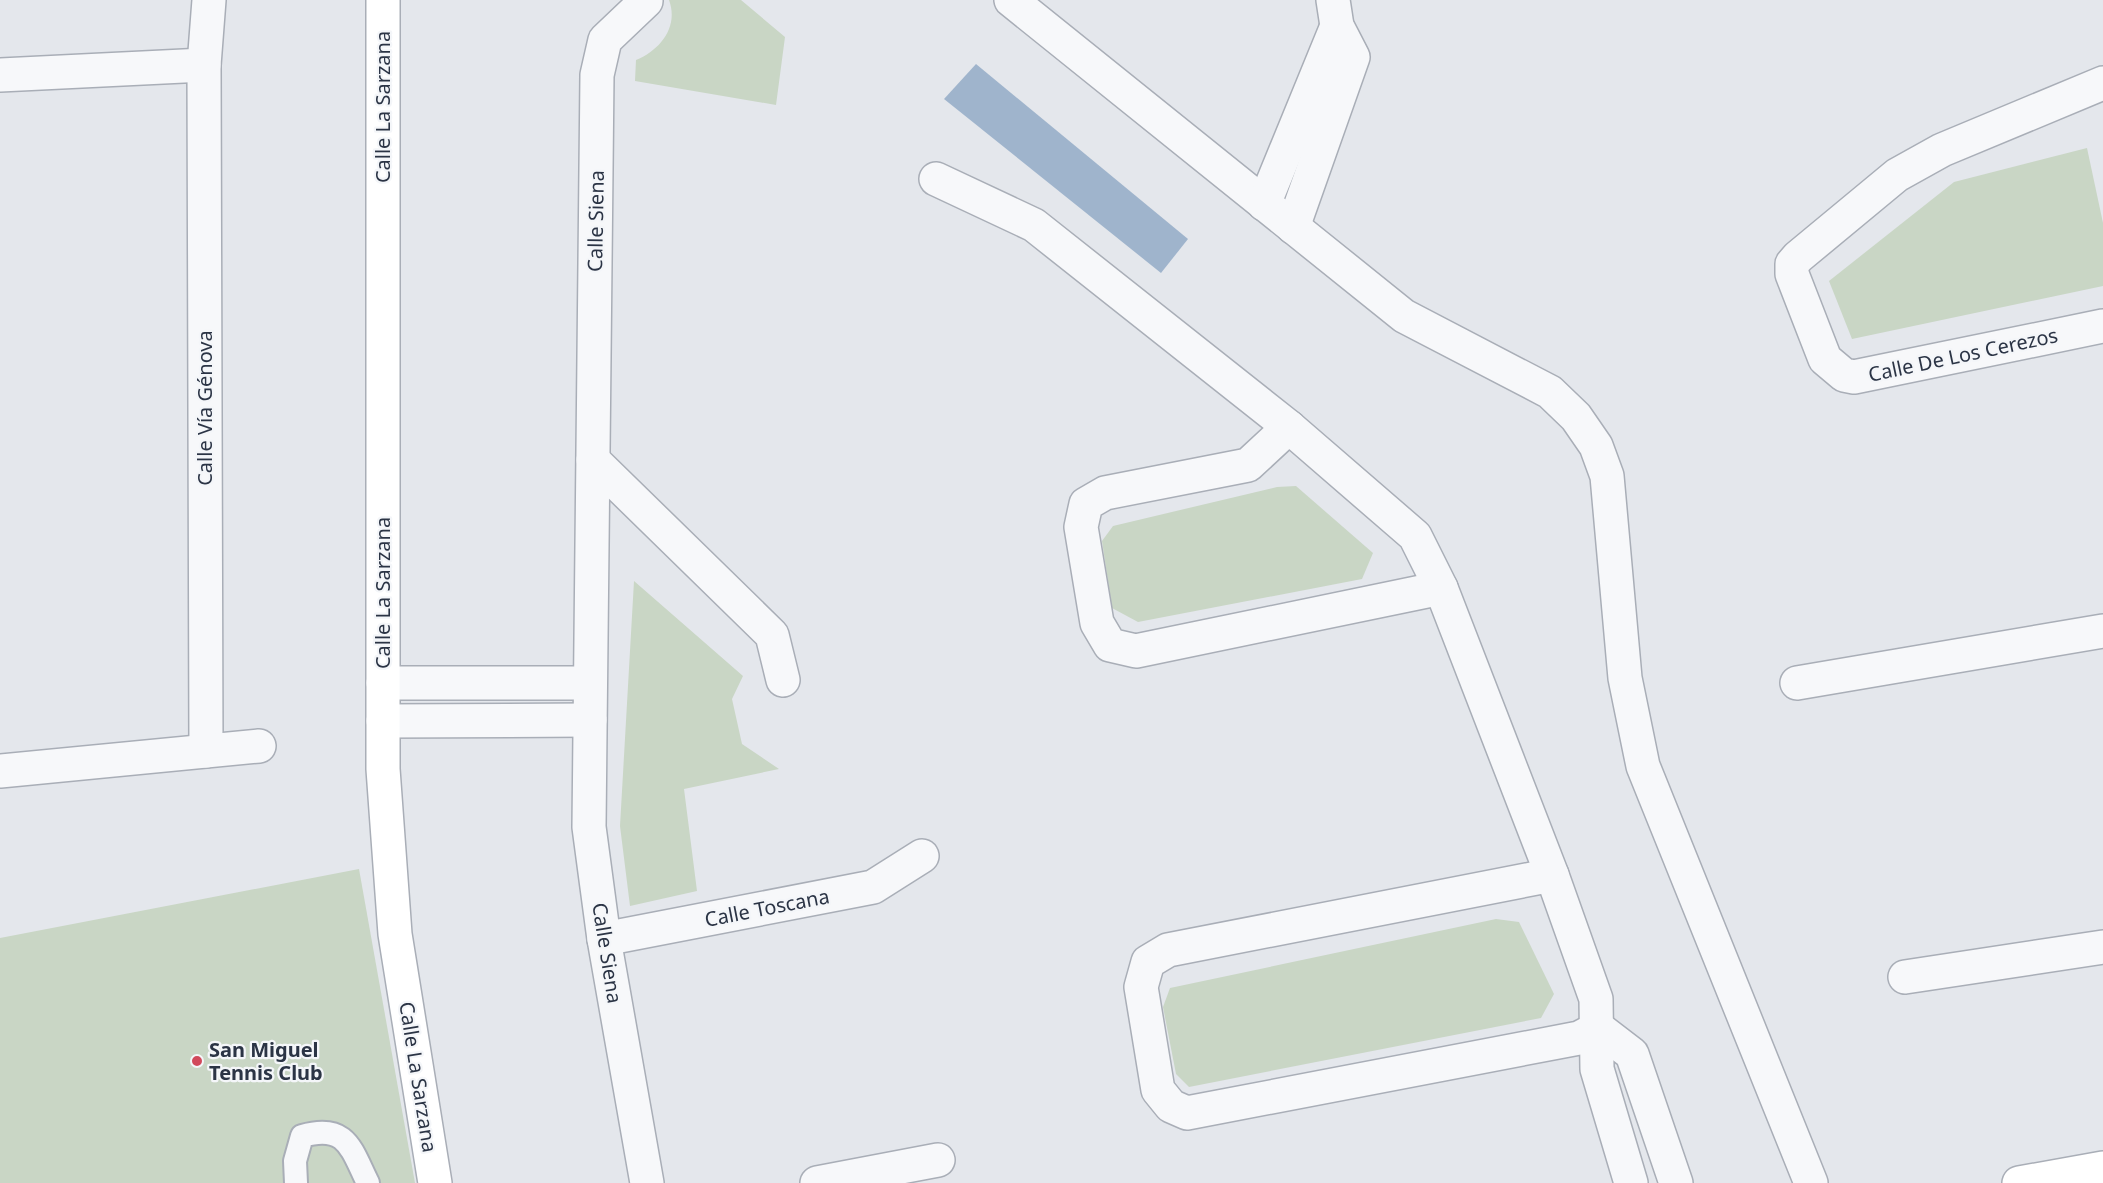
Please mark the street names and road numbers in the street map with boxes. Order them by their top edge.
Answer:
street label: Calle La Sarzana [369,31,396,183]
street label: Calle Siena [581,170,610,272]
street label: Calle De Los Cerezos [1866,321,2060,388]
street label: Calle Vía Génova [191,330,218,486]
street label: Calle La Sarzana [369,517,396,669]
street label: Calle Toscana [702,882,832,933]
street label: Calle Siena [586,901,629,1005]
street label: Calle La Sarzana [393,1000,444,1154]

